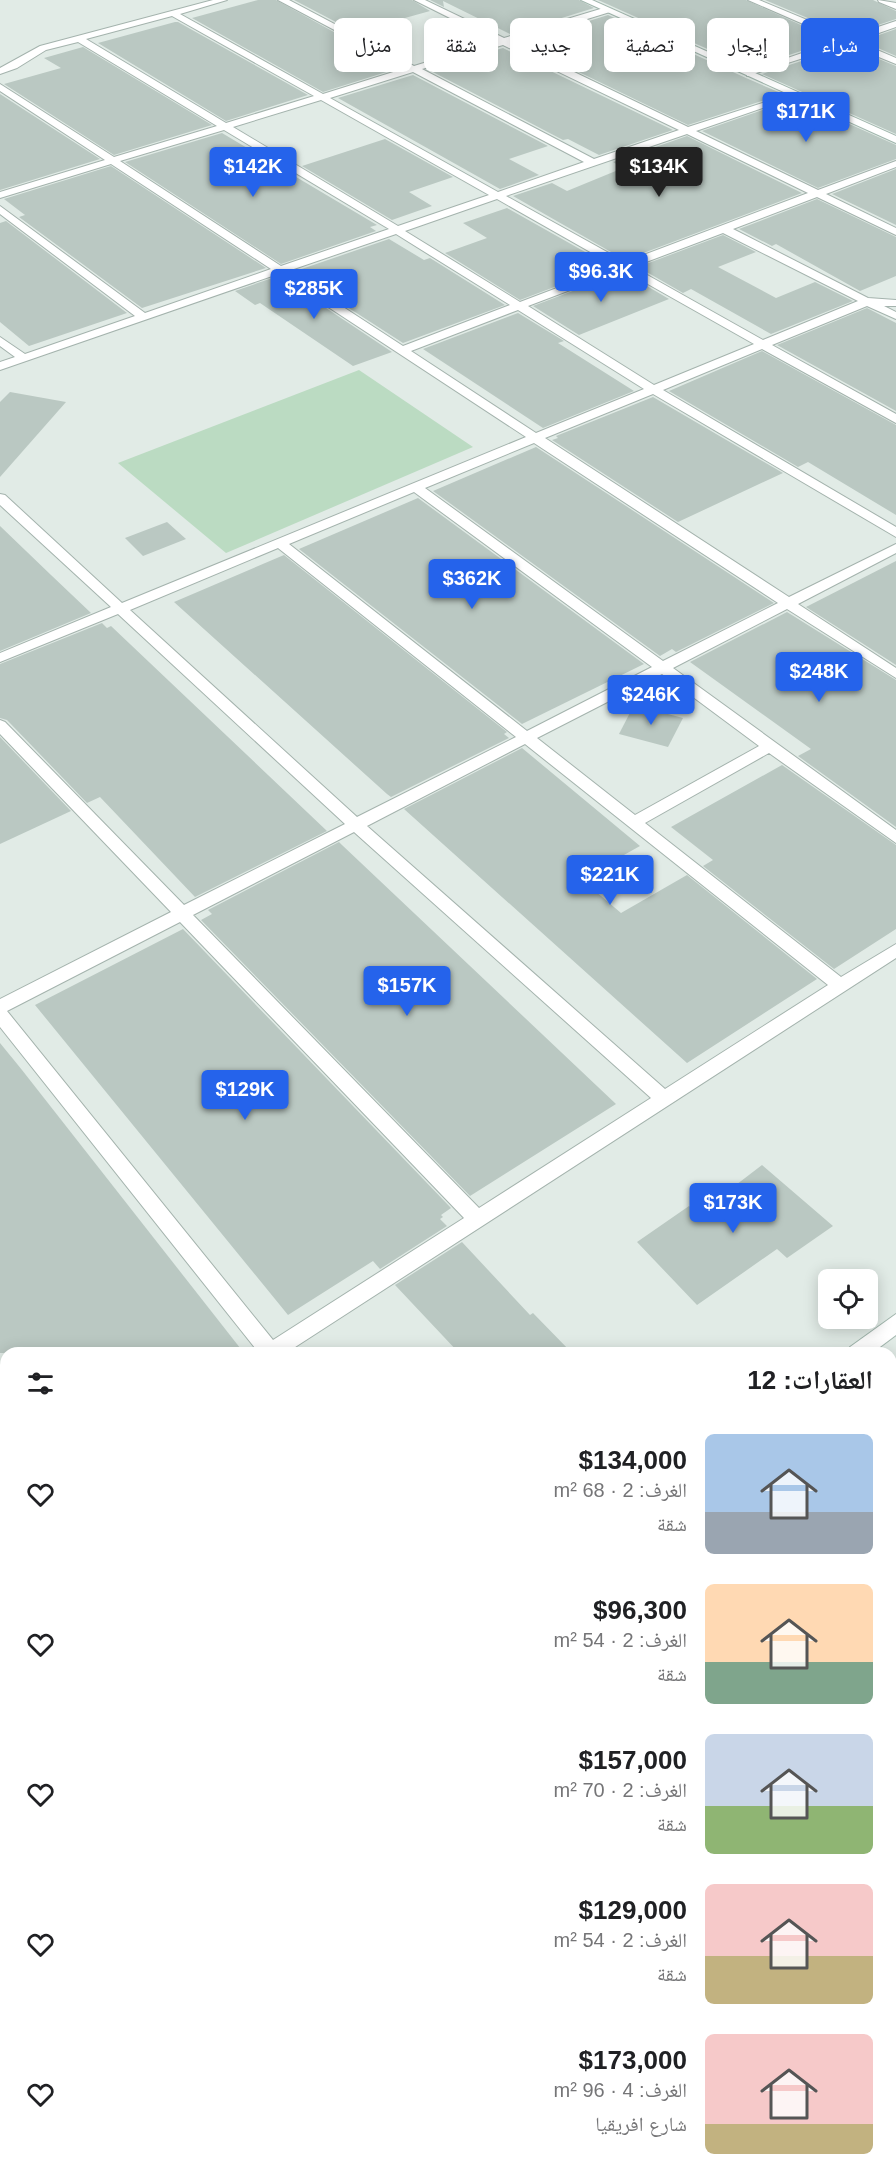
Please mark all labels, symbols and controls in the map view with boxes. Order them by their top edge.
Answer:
chip: منزل [334,18,412,72]
chip: شقة [424,18,498,72]
chip: جديد [510,18,592,72]
chip: تصفية [604,18,695,72]
chip: إيجار [707,18,789,72]
chip: شراء [801,18,879,72]
pin: $171K [764,92,848,143]
text: $171K [777,100,835,122]
pin: $142K [211,147,295,198]
pin: $134K [617,147,701,198]
text: $142K [224,155,282,177]
text: $134K [630,155,688,177]
pin: $96.3K [552,252,650,303]
text: $96.3K [569,260,633,282]
pin: $285K [272,269,356,320]
text: $285K [285,277,343,299]
pin: $362K [430,559,514,610]
text: $362K [443,567,501,589]
pin: $248K [777,652,861,703]
text: $248K [790,660,848,682]
pin: $246K [609,675,693,726]
text: $246K [622,683,680,705]
pin: $221K [568,855,652,906]
text: $221K [581,863,639,885]
pin: $157K [365,966,449,1017]
text: $157K [378,974,436,996]
pin: $129K [203,1070,287,1121]
text: $129K [216,1078,274,1100]
pin: $173K [691,1183,775,1234]
text: $173K [704,1191,762,1213]
map controls [818,1269,878,1329]
button: locate [818,1269,878,1329]
text: العقارات: 12 [747,1365,873,1395]
icon: filters [24,1367,57,1400]
text: $134,000 [579,1445,687,1475]
icon: home [753,1458,825,1530]
icon: heart [24,1478,57,1511]
text: الغرف: 2 · 68 m² [554,1479,687,1501]
text: شقة [657,1513,687,1535]
text: $96,300 [593,1595,687,1625]
icon: home [753,1608,825,1680]
icon: heart [24,1628,57,1661]
text: الغرف: 2 · 54 m² [554,1629,687,1651]
text: شقة [657,1663,687,1685]
text: $157,000 [579,1745,687,1775]
icon: home [753,1758,825,1830]
icon: heart [24,1778,57,1811]
text: الغرف: 2 · 70 m² [554,1779,687,1801]
text: شقة [657,1813,687,1835]
text: $129,000 [579,1895,687,1925]
icon: home [753,1908,825,1980]
icon: heart [24,1928,57,1961]
text: الغرف: 2 · 54 m² [554,1929,687,1951]
text: شقة [657,1963,687,1985]
text: $173,000 [579,2045,687,2075]
icon: home [753,2058,825,2130]
icon: heart [24,2078,57,2111]
text: الغرف: 4 · 96 m² [554,2079,687,2101]
text: شارع افريقيا [595,2113,687,2135]

